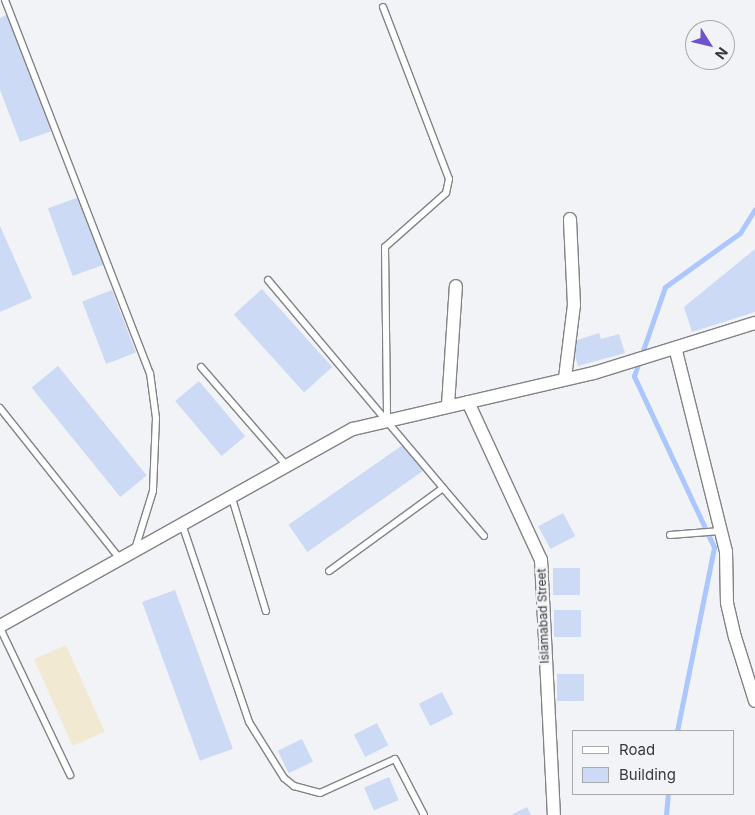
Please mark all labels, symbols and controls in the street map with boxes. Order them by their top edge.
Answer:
north arrow [685,20,735,70]
text: N [712,44,732,63]
street label: Islamabad Street [534,568,552,664]
legend [572,730,735,795]
text: Road [619,740,655,759]
text: Building [619,765,676,784]

